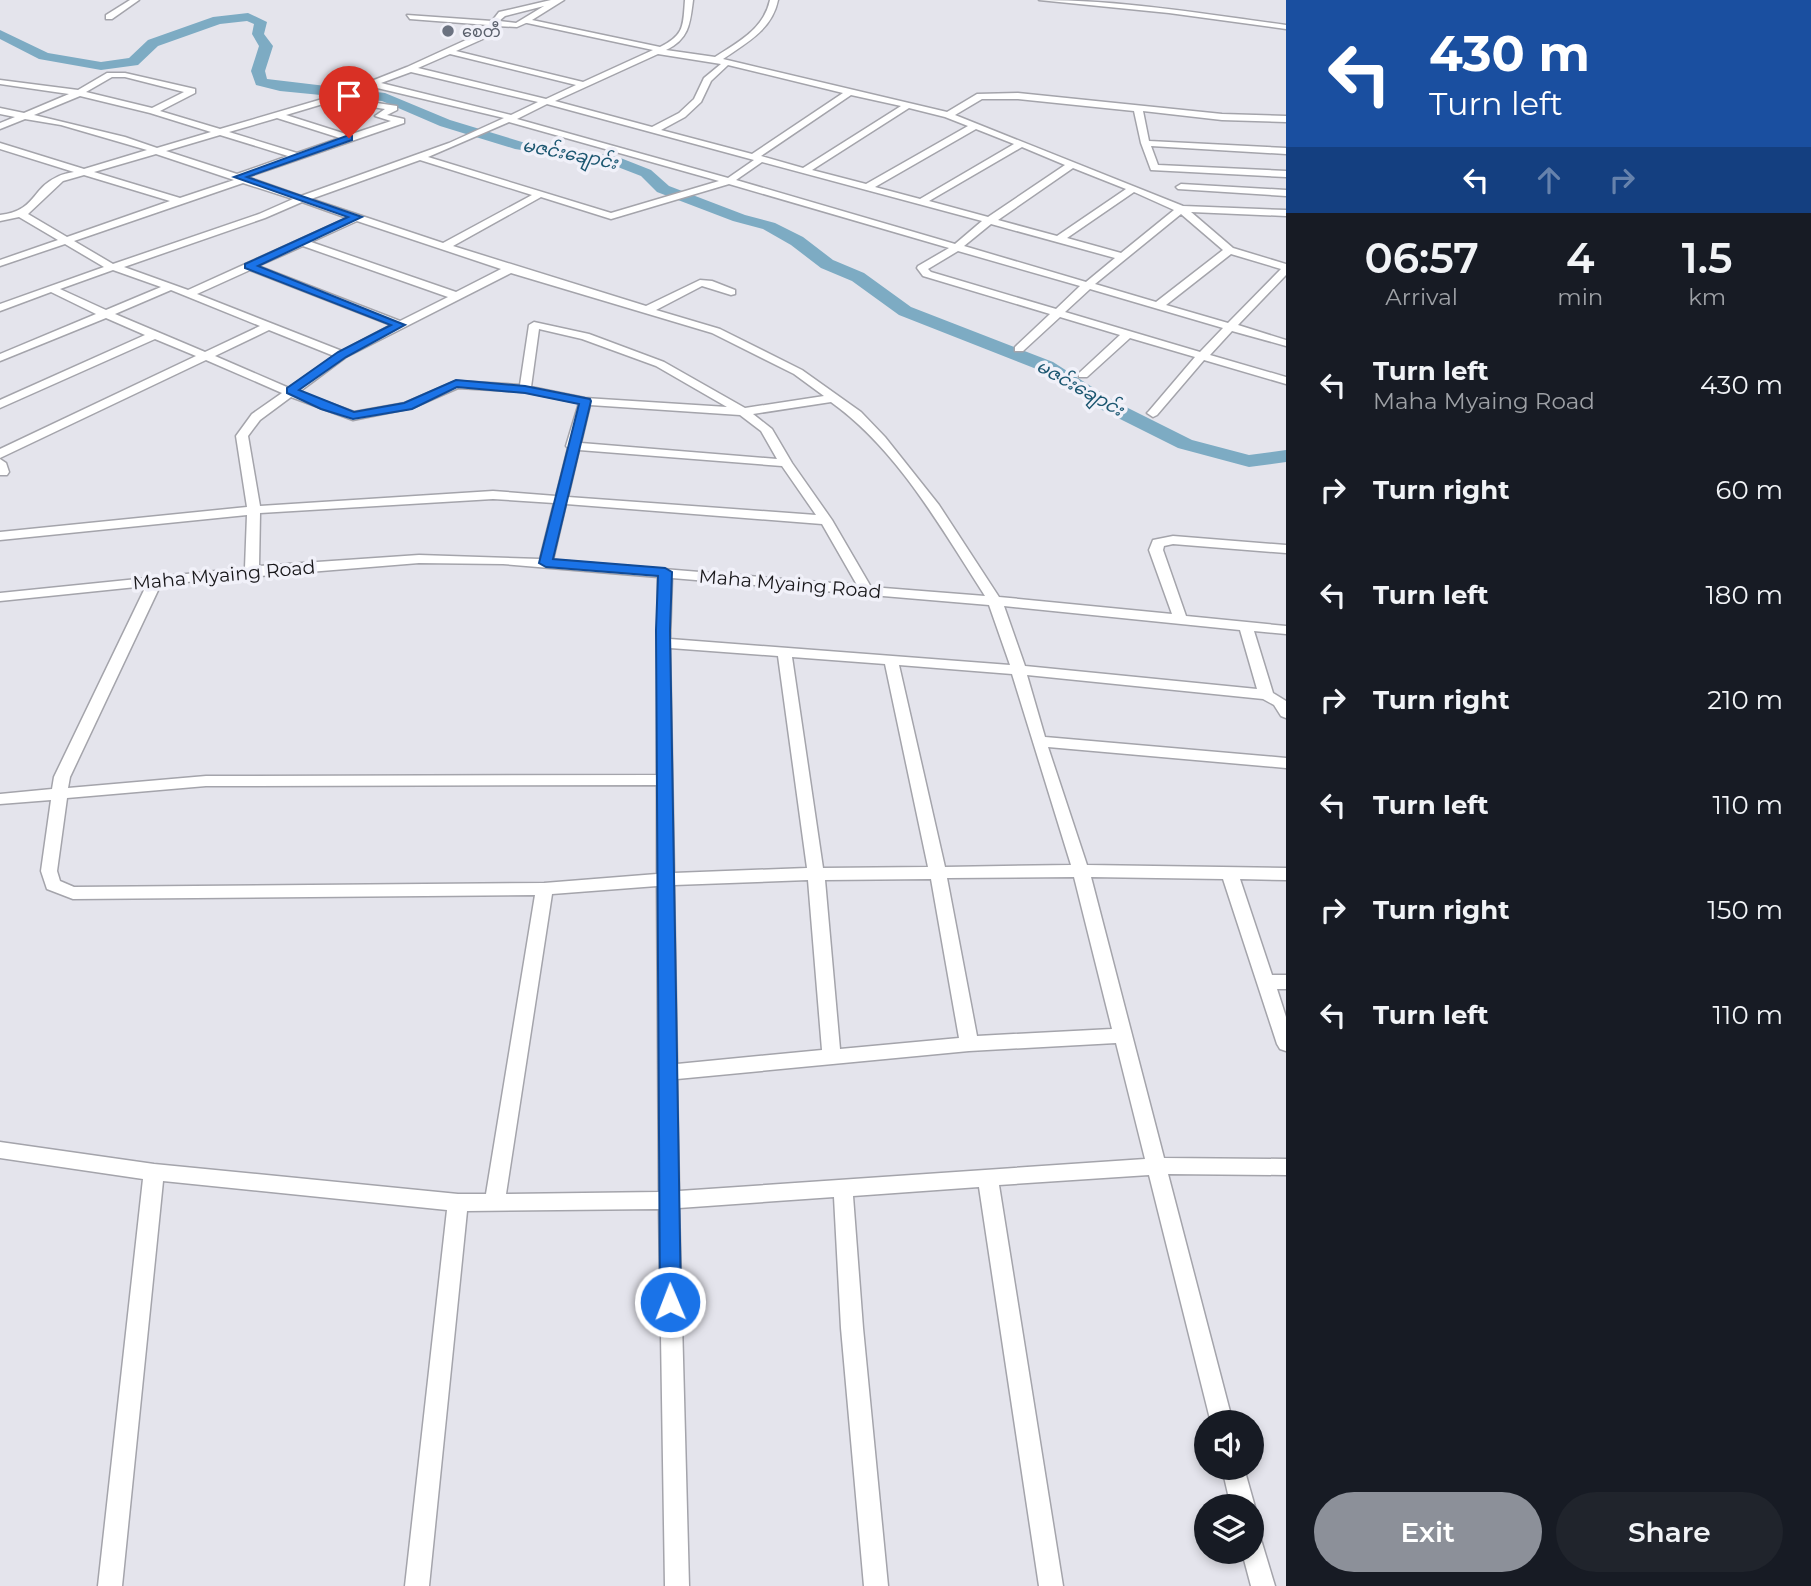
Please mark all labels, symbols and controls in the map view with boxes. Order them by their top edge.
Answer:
place label: စေတီ [462,21,501,41]
marker: စေတီ [440,23,456,39]
text: 430 m [1429,24,1590,83]
icon: left [1314,28,1405,119]
pin [319,66,379,138]
icon: arrive [330,77,368,115]
text: Turn left [1429,84,1563,123]
water label: မဇင်းချောင်း [520,132,622,178]
icon: left [1457,161,1495,199]
icon: ahead [1530,161,1568,199]
icon: right [1603,161,1641,199]
text: 06:57 [1364,232,1479,284]
text: 4 [1566,232,1595,284]
text: 1.5 [1682,232,1733,284]
text: Arrival [1385,283,1458,311]
text: min [1557,283,1603,311]
text: km [1688,283,1726,311]
water label: မဇင်းချောင်း [1031,353,1130,425]
text: Turn left [1373,355,1489,387]
icon: left [1314,366,1352,404]
text: 430 m [1700,369,1783,401]
text: Maha Myaing Road [1373,387,1595,415]
icon: right [1314,471,1352,509]
text: Turn right [1373,474,1509,506]
text: 60 m [1716,474,1783,506]
street label: Maha Myaing Road [132,556,316,594]
street label: Maha Myaing Road [698,565,882,603]
icon: left [1314,576,1352,614]
text: Turn left [1373,579,1489,611]
text: 180 m [1705,579,1783,611]
icon: right [1314,681,1352,719]
text: Turn right [1373,684,1509,716]
text: 210 m [1707,684,1783,716]
icon: left [1314,786,1352,824]
text: Turn left [1373,789,1489,821]
text: 110 m [1713,789,1783,821]
icon: right [1314,891,1352,929]
text: Turn right [1373,894,1509,926]
text: 150 m [1707,894,1783,926]
icon: left [1314,996,1352,1034]
text: Turn left [1373,999,1489,1031]
text: 110 m [1713,999,1783,1031]
position arrow [633,1265,707,1339]
map controls [1194,1410,1264,1564]
button: sound [1194,1410,1264,1480]
button: Exit [1314,1492,1542,1572]
button: Share [1556,1492,1783,1572]
button: layers [1194,1494,1264,1564]

